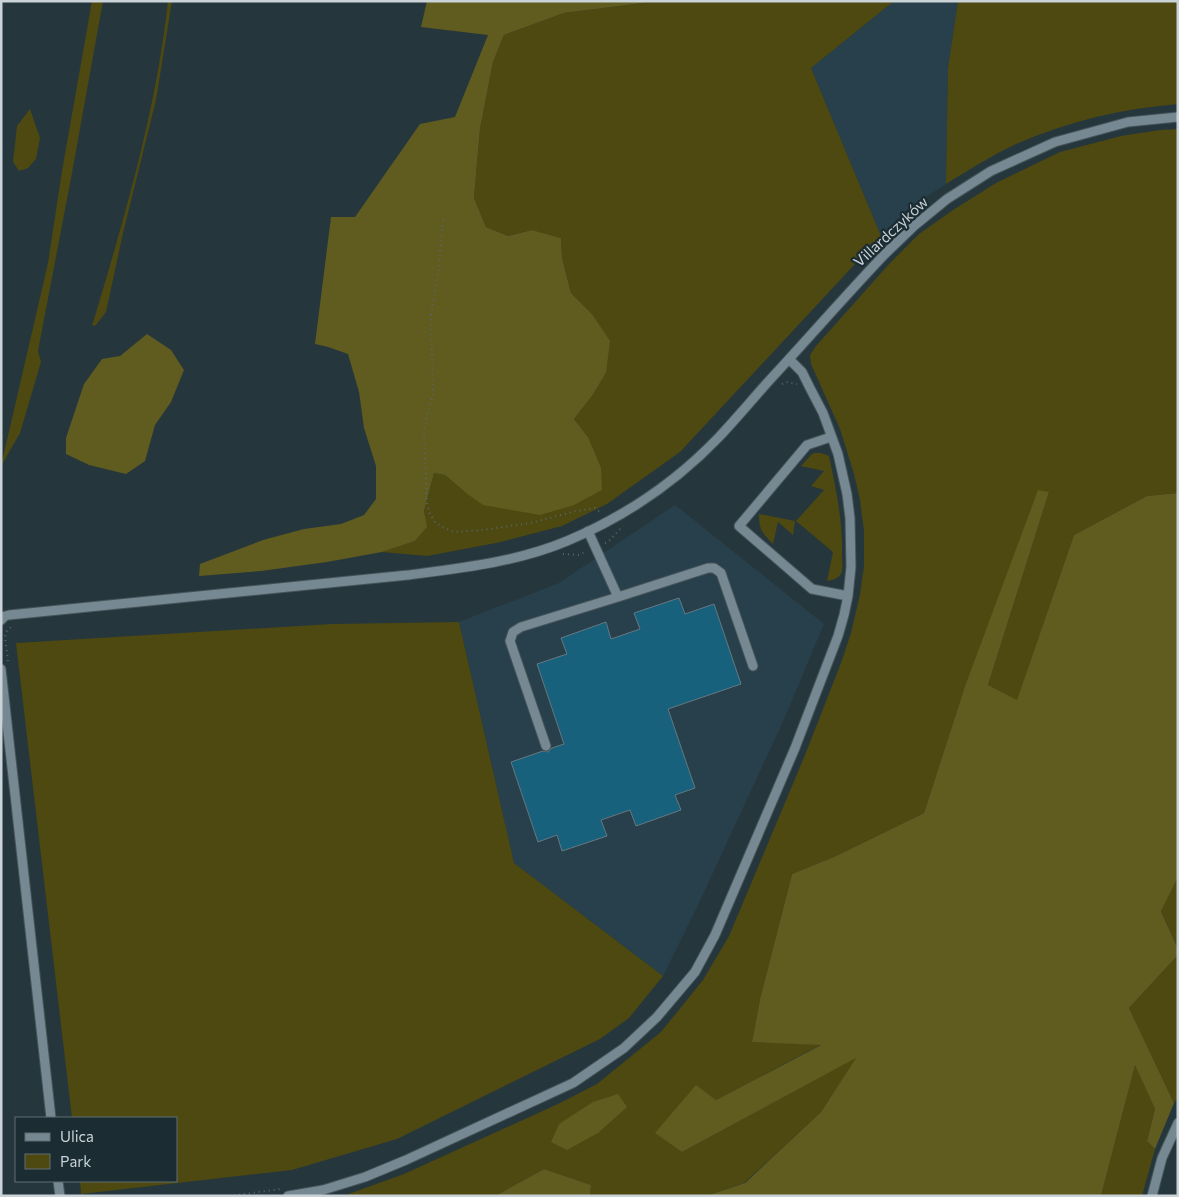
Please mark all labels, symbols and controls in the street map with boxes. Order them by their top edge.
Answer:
street label: Villardczyków [849,192,931,270]
legend [15,1117,178,1182]
text: Ulica [60,1127,94,1145]
text: Park [60,1152,91,1170]

